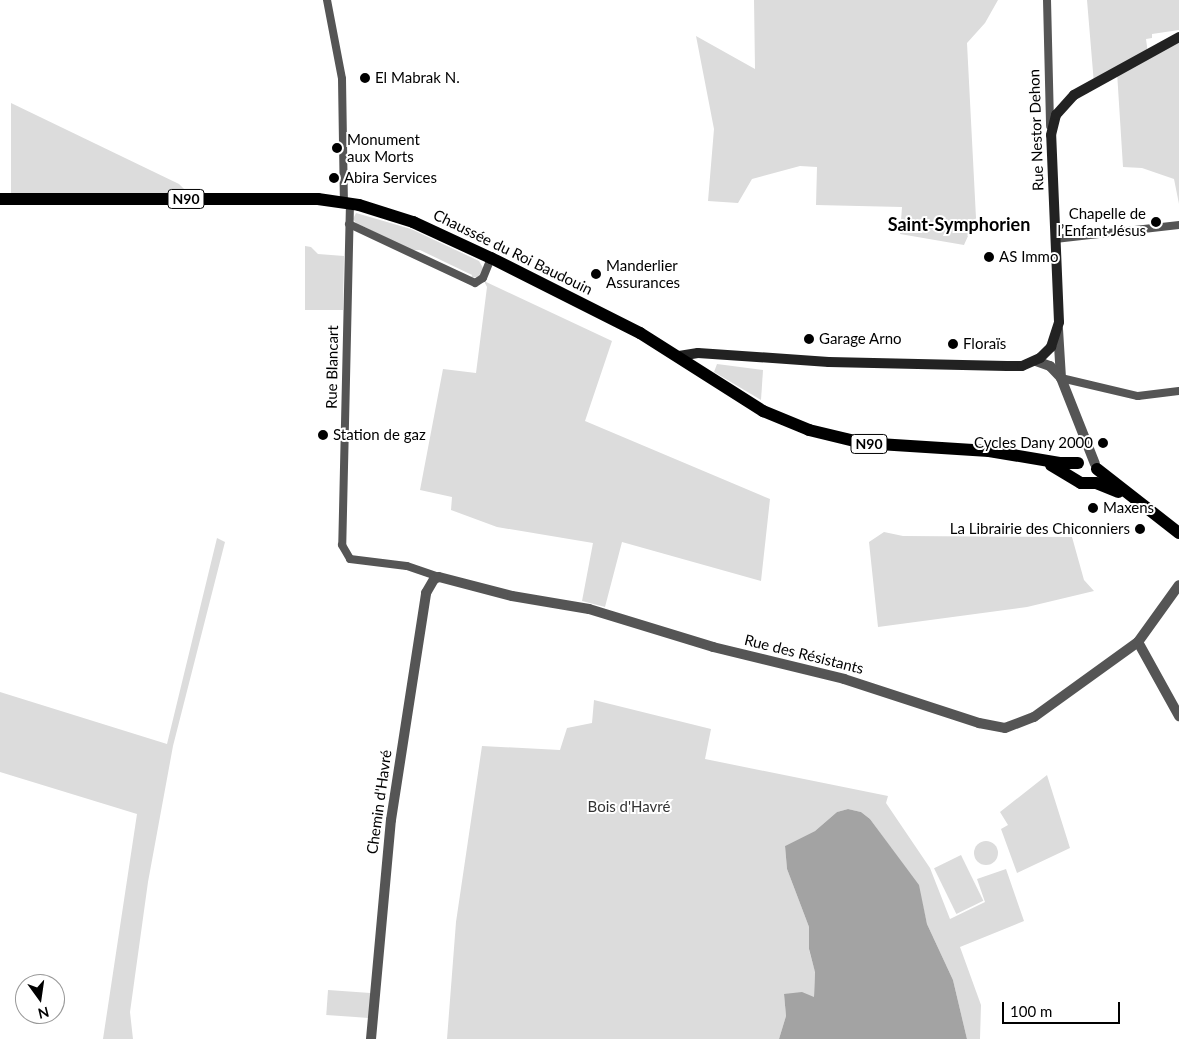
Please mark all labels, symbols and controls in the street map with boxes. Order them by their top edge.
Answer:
street label: Rue Nestor Dehon [1025,68,1047,192]
place label: El Mabrak N. [375,69,460,87]
marker: El Mabrak N. [359,72,371,84]
place label: Monument aux Morts [347,130,420,165]
marker: Monument aux Morts [331,142,343,154]
place label: Abira Services [344,169,437,187]
marker: Abira Services [328,172,340,184]
road number: N90 [167,188,205,210]
place label: Chapelle de l’Enfant Jésus [1057,204,1146,239]
street label: Chaussée du Roi Baudouin [430,206,596,298]
district label: Saint-Symphorien [888,213,1030,235]
marker: Chapelle de l’Enfant Jésus [1150,216,1162,228]
place label: AS Immo [999,248,1058,266]
marker: AS Immo [983,251,995,263]
place label: Manderlier Assurances [606,256,680,291]
marker: Manderlier Assurances [590,268,602,280]
street label: Rue Blancart [322,325,342,409]
place label: Garage Arno [819,330,902,348]
marker: Garage Arno [803,333,815,345]
place label: Floraïs [963,335,1006,353]
marker: Floraïs [947,338,959,350]
place label: Station de gaz [333,426,426,444]
marker: Station de gaz [317,429,329,441]
road number: N90 [850,432,888,456]
place label: Cycles Dany 2000 [974,434,1093,452]
marker: Cycles Dany 2000 [1097,437,1109,449]
place label: Maxens [1103,499,1154,517]
marker: Maxens [1087,502,1099,514]
place label: La Librairie des Chiconniers [950,520,1130,538]
marker: La Librairie des Chiconniers [1134,523,1146,535]
street label: Rue des Résistants [743,630,865,678]
street label: Chemin d'Havré [363,749,395,855]
park label: Bois d'Havré [588,798,670,816]
north arrow [15,974,65,1024]
scale bar [1004,992,1122,1024]
text: 100 m [1010,1002,1052,1020]
text: N [36,1004,51,1023]

